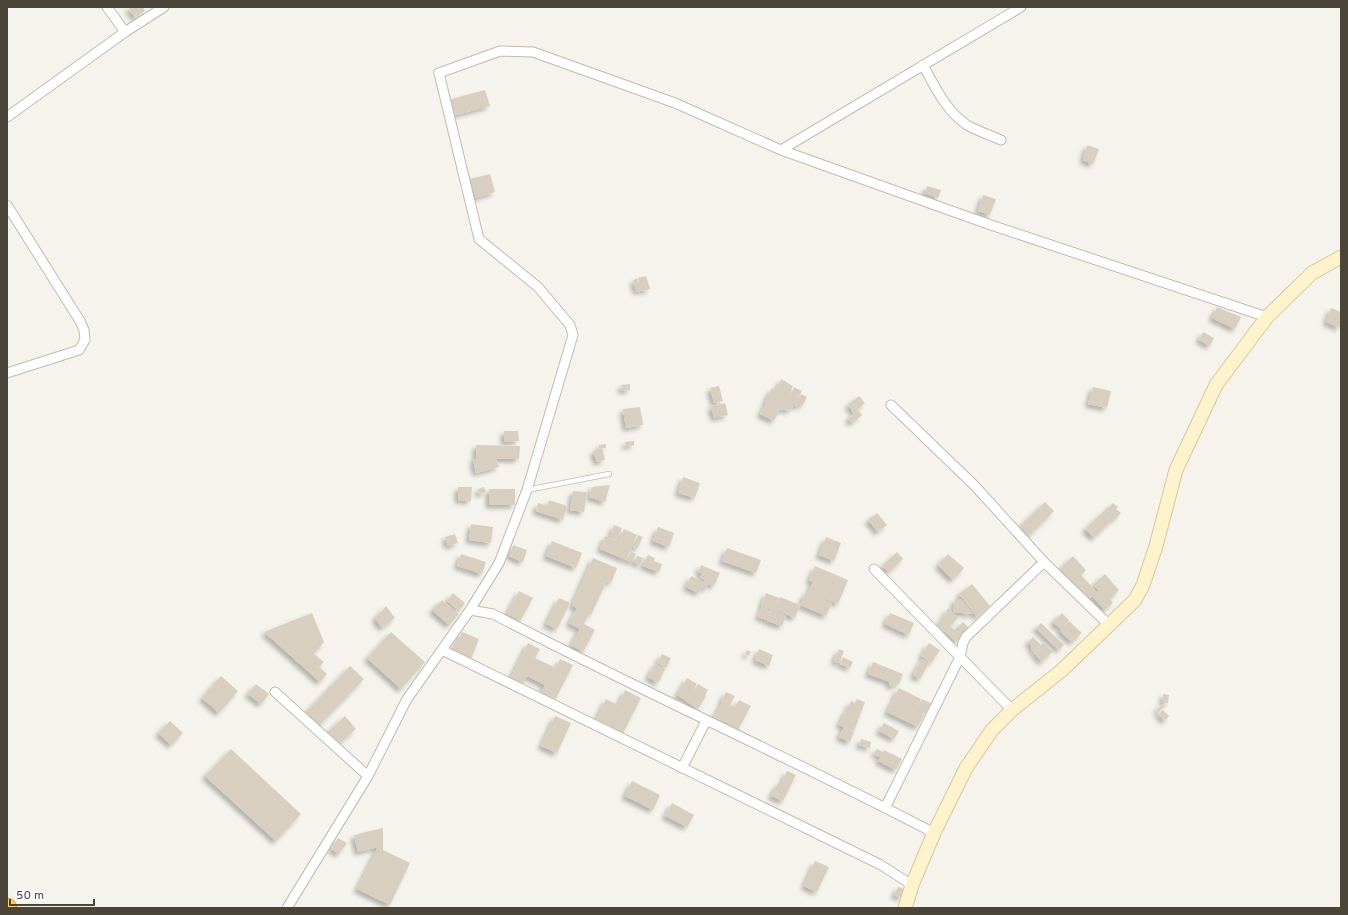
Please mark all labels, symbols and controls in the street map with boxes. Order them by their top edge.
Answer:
scale bar [10,881,94,907]
text: 50 m [16,888,44,904]

